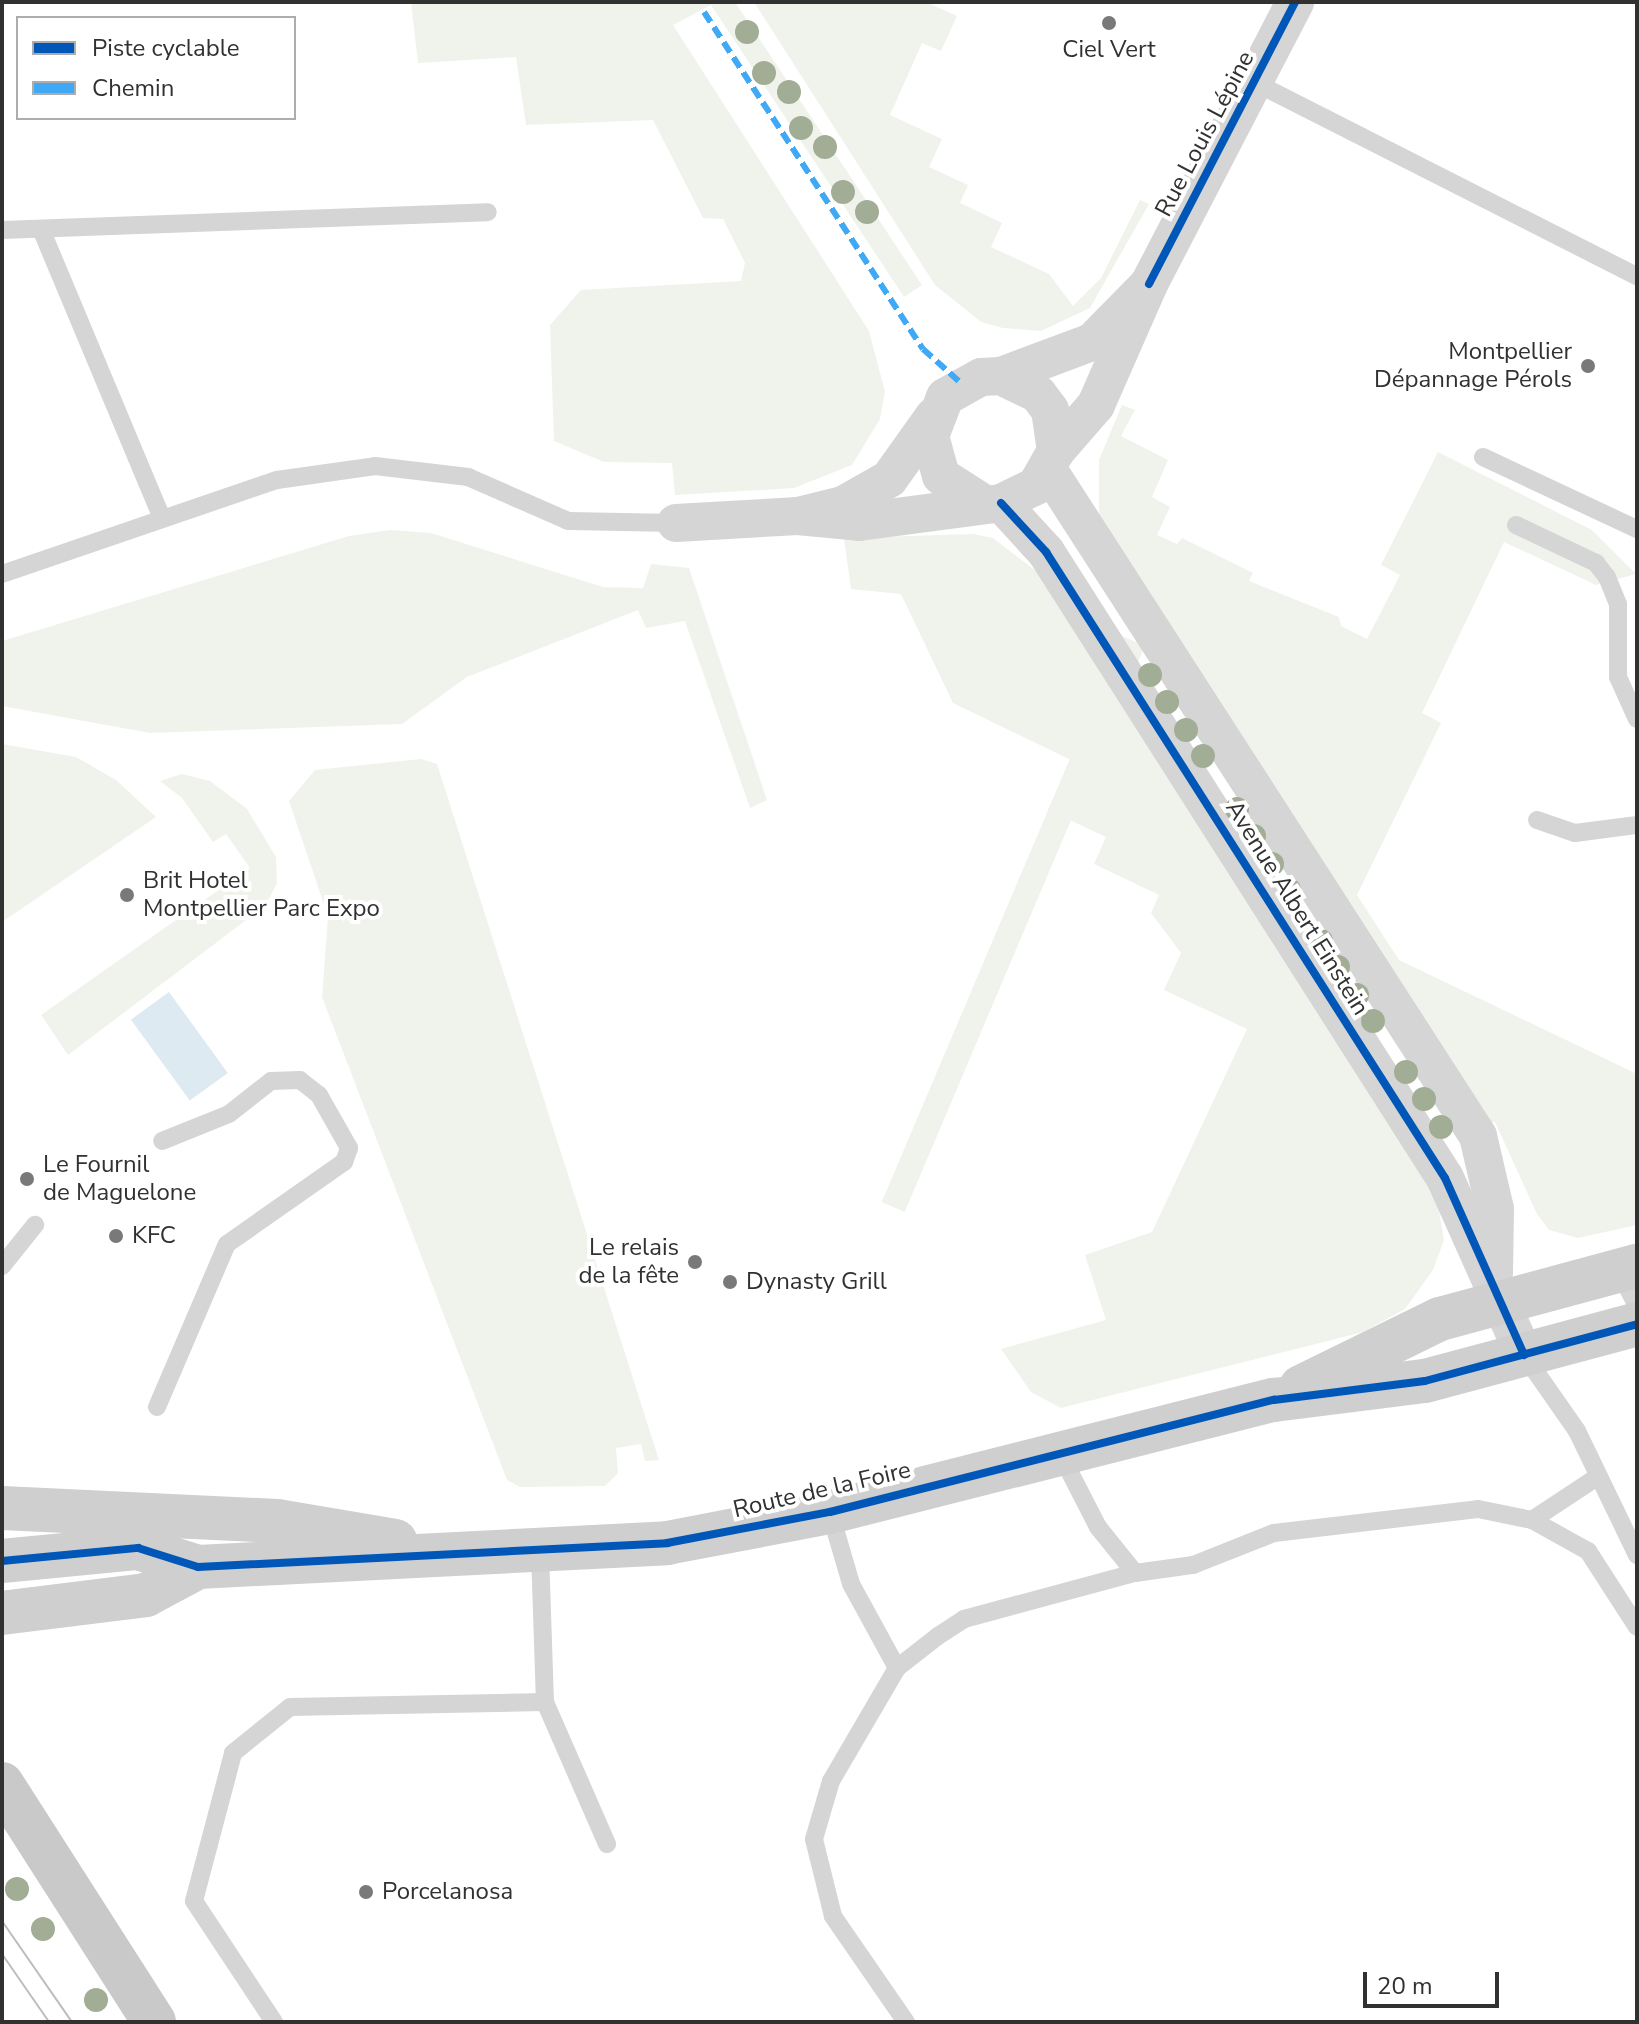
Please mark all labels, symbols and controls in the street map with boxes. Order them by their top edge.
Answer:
marker: Ciel Vert [1100,14,1118,32]
legend [16,16,296,120]
text: Piste cyclable [92,32,239,64]
place label: Ciel Vert [1062,36,1156,64]
street label: Rue Louis Lépine [1149,46,1261,222]
text: Chemin [92,72,174,104]
place label: Montpellier Dépannage Pérols [1374,338,1572,394]
marker: Montpellier Dépannage Pérols [1579,357,1597,375]
street label: Avenue Albert Einstein [1219,795,1375,1021]
place label: Brit Hotel Montpellier Parc Expo [143,867,380,923]
marker: Brit Hotel Montpellier Parc Expo [118,886,136,904]
place label: Le Fournil de Maguelone [43,1151,196,1207]
marker: Le Fournil de Maguelone [18,1170,36,1188]
place label: KFC [132,1222,176,1250]
marker: KFC [107,1227,125,1245]
place label: Le relais de la fête [579,1234,679,1290]
marker: Le relais de la fête [686,1253,704,1271]
place label: Dynasty Grill [746,1268,887,1296]
marker: Dynasty Grill [721,1273,739,1291]
street label: Route de la Foire [730,1456,914,1524]
place label: Porcelanosa [382,1878,513,1906]
marker: Porcelanosa [357,1883,375,1901]
scale bar [1367,1956,1503,2006]
text: 20 m [1377,1970,1433,2002]

